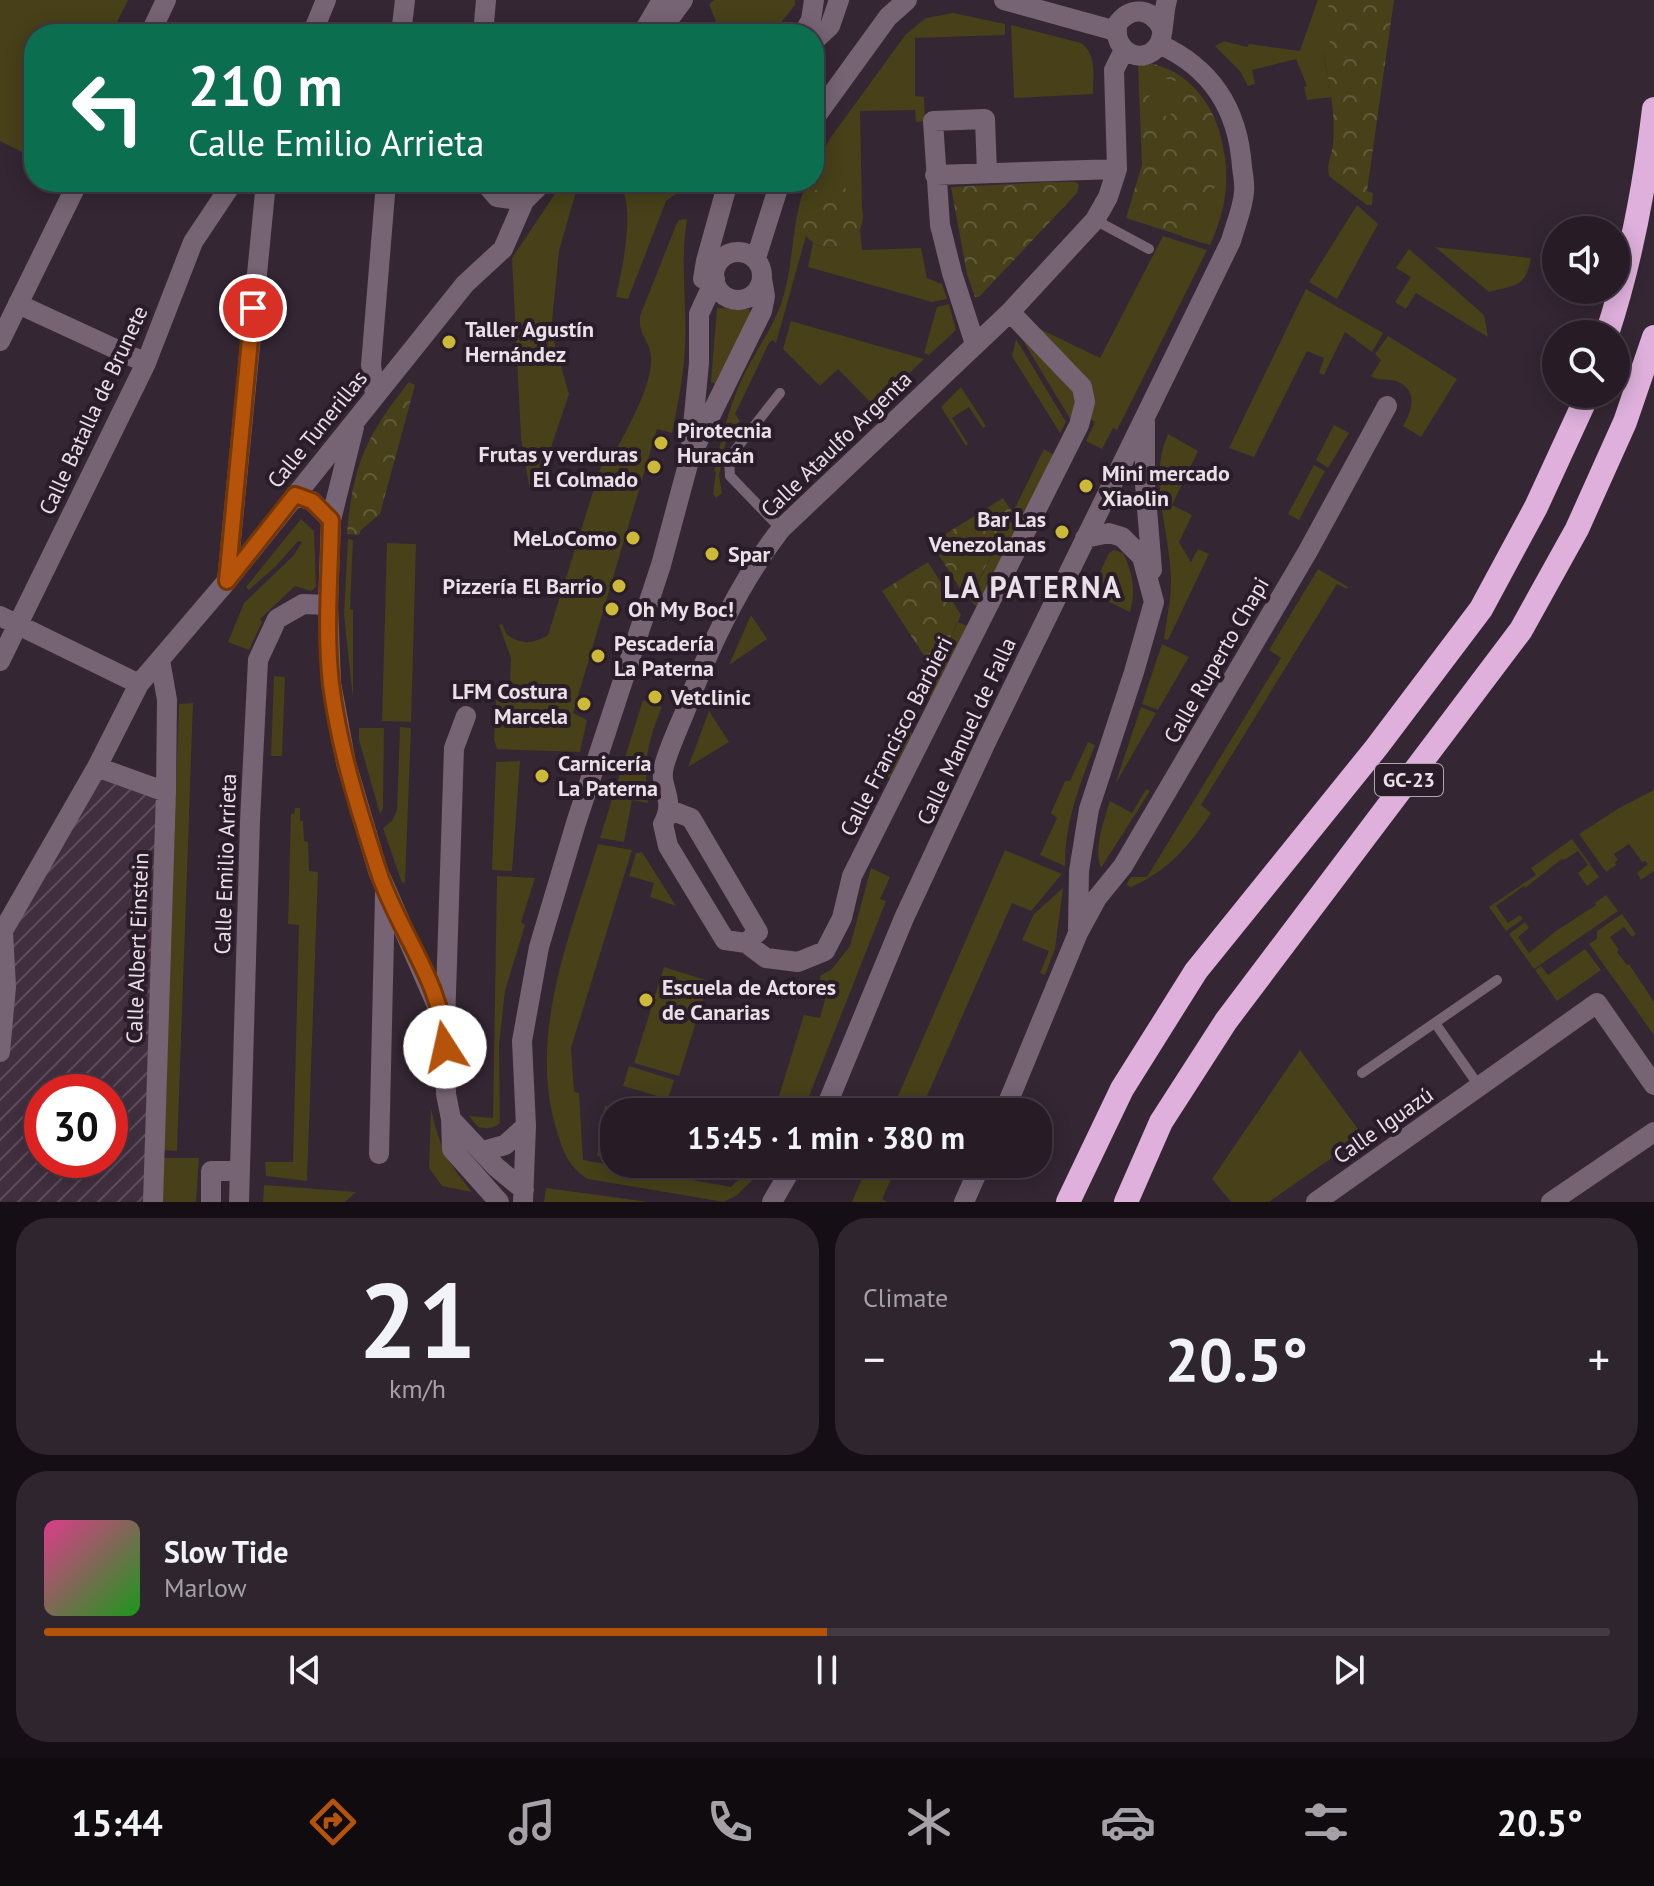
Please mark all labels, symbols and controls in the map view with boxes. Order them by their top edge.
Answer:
text: 210 m [188,49,343,121]
icon: left [56,56,160,160]
text: Calle Emilio Arrieta [188,119,484,166]
map controls [1542,216,1630,408]
button: sound [1542,216,1630,304]
pin [219,274,287,342]
icon: arrive [231,286,275,330]
street label: Calle Batalla de Brunete [32,301,154,519]
place label: Taller Agustín Hernández [465,315,594,368]
button: search [1542,320,1630,408]
marker: Taller Agustín Hernández [440,333,458,351]
street label: Calle Tunerillas [261,364,373,494]
street label: Calle Ataulfo Argenta [755,365,917,523]
place label: Pirotecnia Huracán [677,416,772,469]
marker: Pirotecnia Huracán [652,434,670,452]
place label: Frutas y verduras El Colmado [479,440,638,493]
marker: Frutas y verduras El Colmado [645,458,663,476]
place label: Mini mercado Xiaolin [1102,459,1230,512]
marker: Mini mercado Xiaolin [1077,477,1095,495]
place label: Bar Las Venezolanas [928,505,1046,558]
marker: Bar Las Venezolanas [1053,523,1071,541]
place label: MeLoComo [513,524,617,552]
marker: MeLoComo [624,529,642,547]
place label: Spar [728,540,770,568]
marker: Spar [703,545,721,563]
district label: LA PATERNA [943,567,1123,606]
place label: Pizzería El Barrio [443,572,603,600]
street label: Calle Ruperto Chapi [1157,572,1275,748]
marker: Pizzería El Barrio [610,577,628,595]
place label: Oh My Boc! [628,595,734,623]
marker: Oh My Boc! [603,600,621,618]
place label: Pescadería La Paterna [614,629,714,682]
street label: Calle Francisco Barbieri [833,631,959,841]
street label: Calle Manuel de Falla [910,633,1022,829]
marker: Pescadería La Paterna [589,647,607,665]
place label: LFM Costura Marcela [452,677,568,730]
place label: Vetclinic [670,683,751,711]
marker: Vetclinic [646,688,664,706]
marker: LFM Costura Marcela [575,695,593,713]
place label: Carnicería La Paterna [558,749,658,802]
road number: GC-23 [1375,764,1443,796]
marker: Carnicería La Paterna [533,767,551,785]
street label: Calle Emilio Arrieta [208,773,242,955]
street label: Calle Albert Einstein [120,852,154,1044]
place label: Escuela de Actores de Canarias [662,973,836,1026]
marker: Escuela de Actores de Canarias [637,991,655,1009]
position arrow [403,1005,487,1089]
speed limit sign: 30 [24,1074,128,1178]
street label: Calle Iguazú [1328,1080,1438,1170]
text: 15:45 · 1 min · 380 m [687,1118,965,1157]
text: 21 [359,1252,476,1387]
text: Climate [863,1281,948,1314]
text: 20.5° [1165,1320,1308,1398]
text: − [863,1330,885,1387]
text: + [1588,1330,1610,1387]
text: km/h [389,1372,446,1405]
text: Slow Tide [164,1532,289,1571]
text: Marlow [164,1571,247,1604]
icon: previous [283,1648,327,1692]
icon: pause [805,1648,849,1692]
icon: next [1327,1648,1371,1692]
icon: directions [305,1794,361,1850]
icon: music [504,1794,560,1850]
icon: phone [702,1794,758,1850]
icon: climate [901,1794,957,1850]
icon: car [1100,1794,1156,1850]
icon: filters [1298,1794,1354,1850]
text: 15:44 [71,1799,163,1846]
text: 20.5° [1497,1799,1583,1846]

